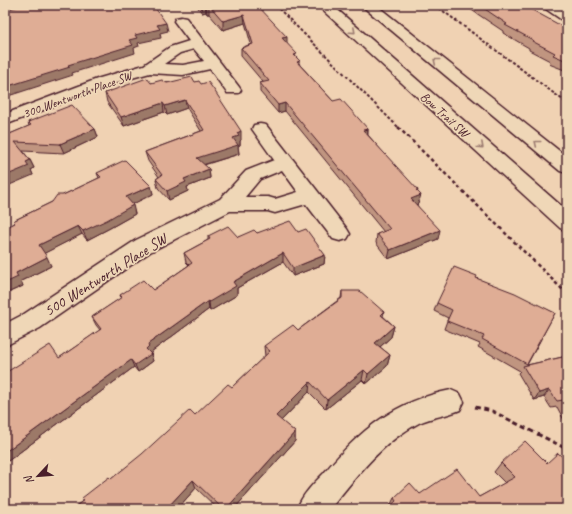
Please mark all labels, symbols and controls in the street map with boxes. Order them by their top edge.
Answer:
one-way arrow [348,26,356,34]
one-way arrow [433,58,440,65]
street label: 300 Wentworth Place SW [21,67,136,122]
street label: Bow Trail SW [417,89,474,142]
one-way arrow [534,140,541,147]
one-way arrow [476,141,484,149]
street label: 500 Wentworth Place SW [40,228,173,321]
north arrow [18,456,58,496]
text: N [20,472,37,487]

